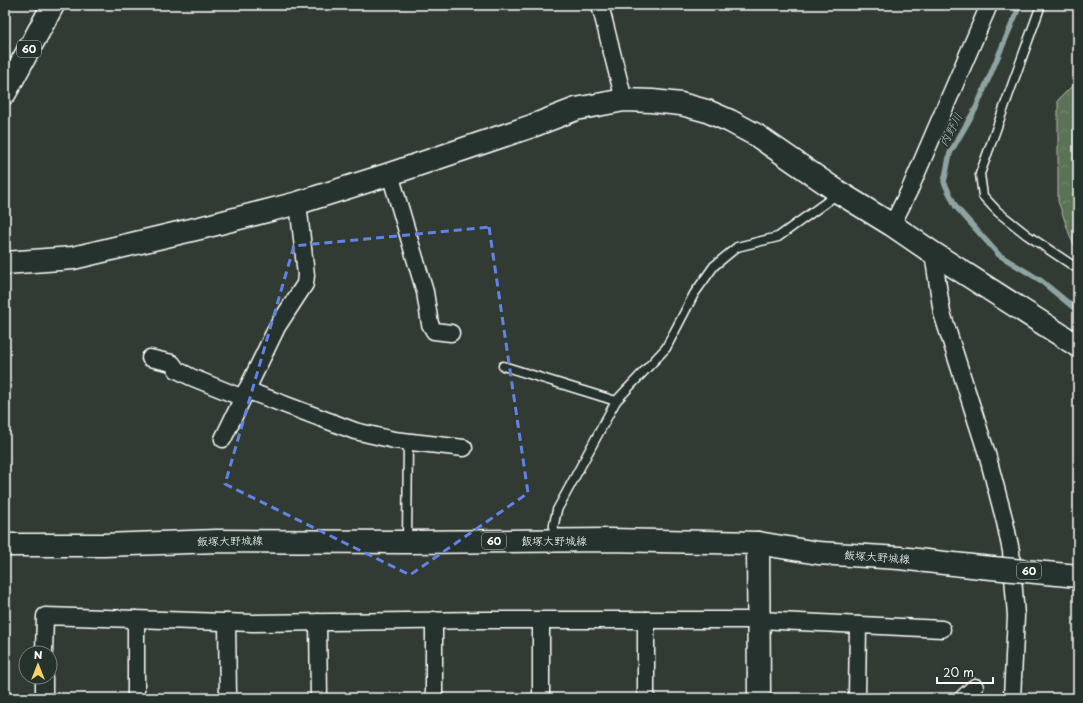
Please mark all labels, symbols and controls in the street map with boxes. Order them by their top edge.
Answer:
road number: 60 [17,41,41,57]
water label: 内野川 [934,109,967,150]
street label: 飯塚大野城線 [197,531,263,550]
street label: 飯塚大野城線 [521,532,587,549]
road number: 60 [482,533,506,549]
street label: 飯塚大野城線 [844,546,911,567]
road number: 60 [1017,563,1041,579]
north arrow [18,645,58,685]
text: N [34,646,43,663]
scale bar [937,659,993,685]
text: 20 m [943,663,974,681]

